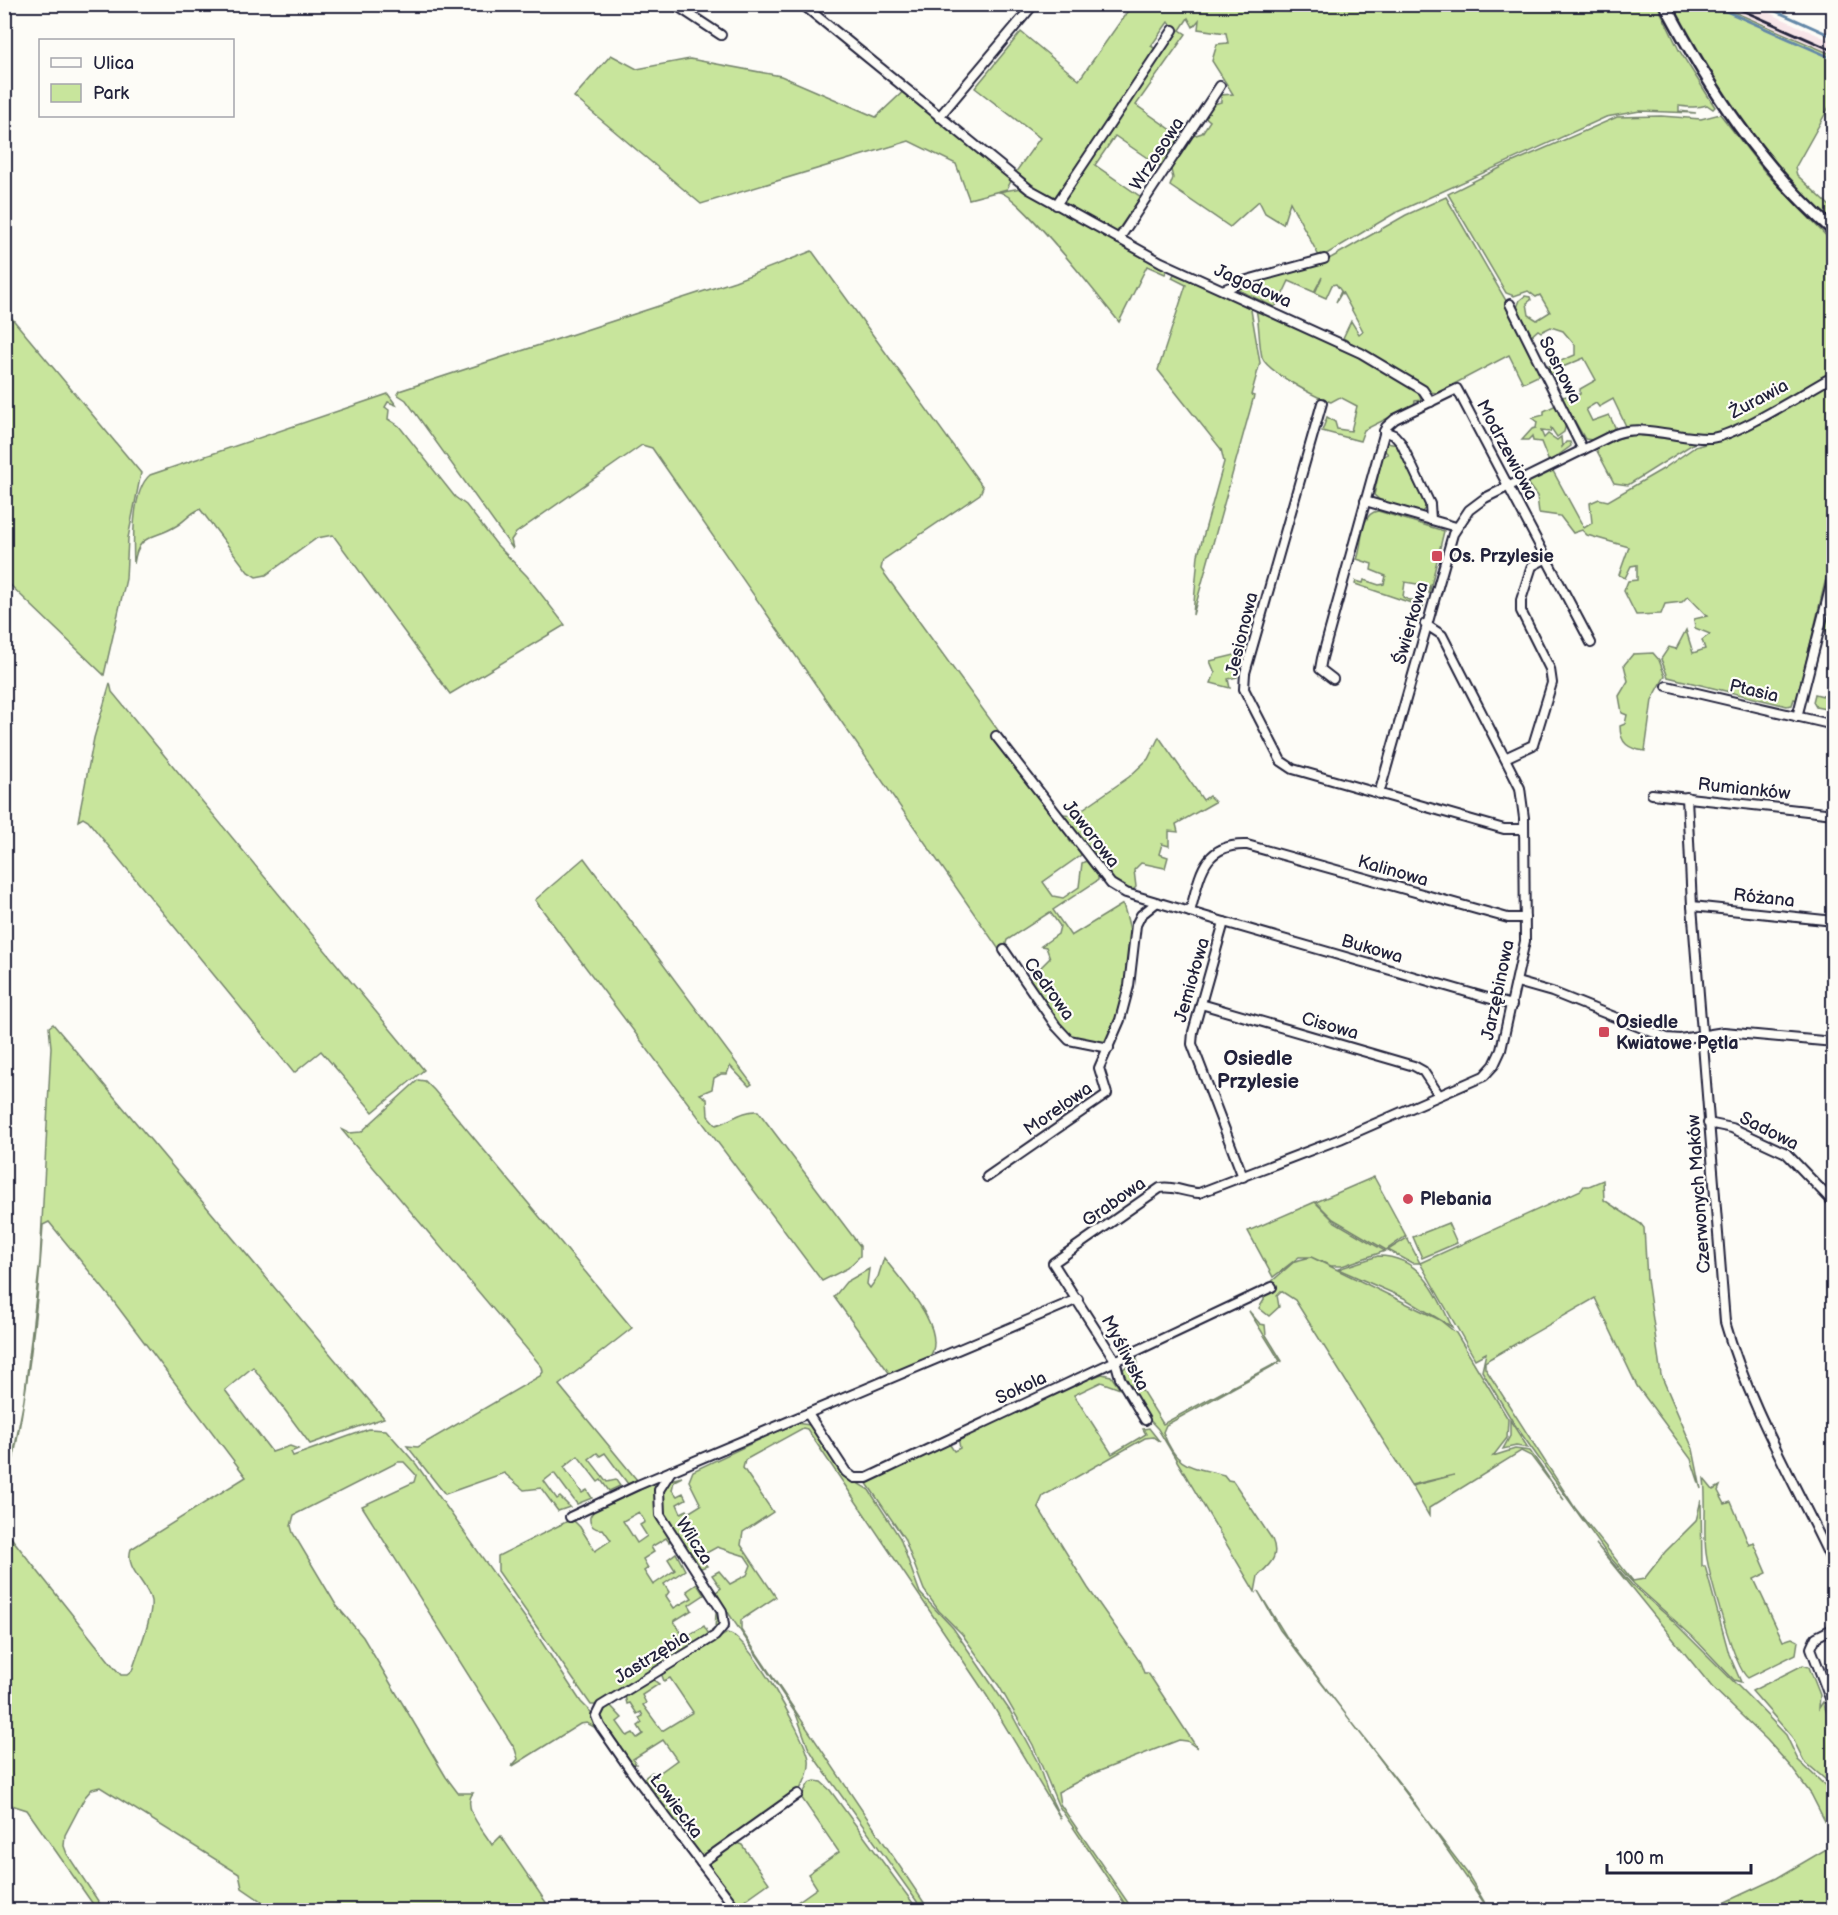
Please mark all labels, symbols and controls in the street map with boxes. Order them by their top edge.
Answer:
legend [39,39,234,117]
text: Ulica [93,53,134,74]
text: Park [93,83,129,104]
street label: Wrzosowa [1126,113,1188,195]
street label: Jagodowa [1211,260,1295,312]
street label: Sosnowa [1534,333,1586,407]
street label: Żurawia [1725,374,1792,424]
street label: Modrzewiowa [1472,396,1542,504]
place label: Os. Przylesie [1449,546,1554,567]
marker: Os. Przylesie [1430,549,1444,563]
street label: Świerkowa [1387,579,1433,667]
street label: Jesionowa [1221,590,1263,678]
street label: Ptasia [1727,675,1781,707]
street label: Rumianków [1697,774,1791,804]
street label: Jaworowa [1058,796,1124,872]
street label: Kalinowa [1355,851,1431,891]
street label: Różana [1732,884,1796,912]
street label: Bukowa [1339,930,1405,968]
street label: Jemiołowa [1170,935,1214,1025]
street label: Jarzębinowa [1477,938,1519,1042]
street label: Cedrowa [1019,954,1079,1024]
street label: Cisowa [1299,1008,1361,1044]
place label: Osiedle Kwiatowe Pętla [1616,1012,1739,1054]
marker: Osiedle Kwiatowe Pętla [1597,1025,1611,1039]
district label: Osiedle Przylesie [1217,1047,1299,1094]
street label: Morelowa [1020,1078,1096,1140]
street label: Sadowa [1736,1107,1802,1155]
street label: Czerwonych Maków [1683,1114,1715,1274]
street label: Grabowa [1078,1173,1150,1231]
place label: Plebania [1420,1189,1492,1210]
marker: Plebania [1401,1192,1415,1206]
street label: Myśliwska [1097,1312,1153,1394]
street label: Sokola [992,1367,1050,1409]
street label: Wilcza [671,1514,717,1568]
street label: Jastrzębia [611,1626,693,1688]
street label: Łowiecka [645,1770,707,1842]
scale bar [1607,1837,1751,1875]
text: 100 m [1616,1848,1664,1869]

